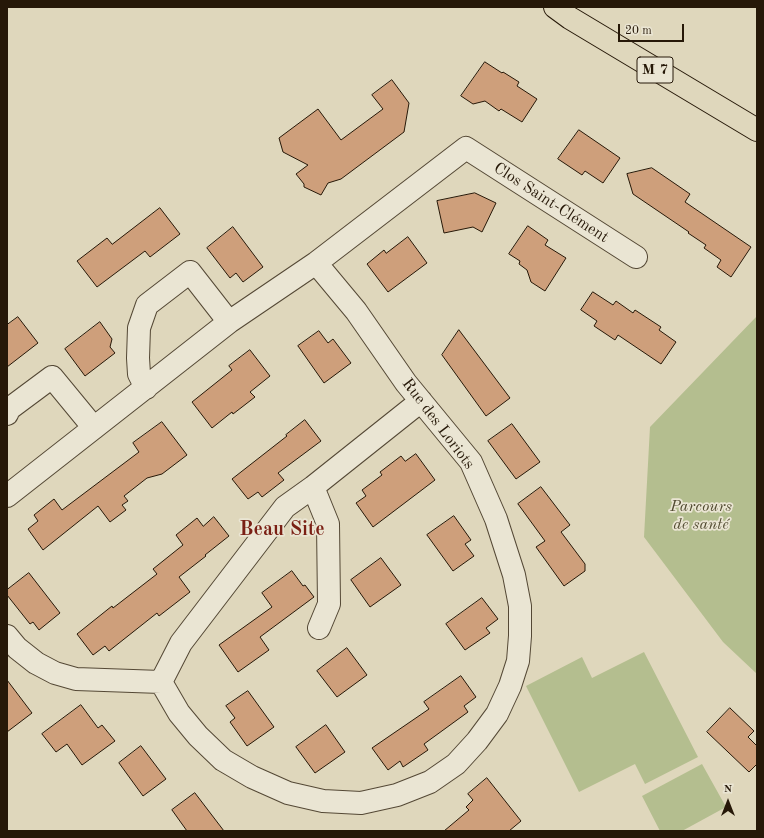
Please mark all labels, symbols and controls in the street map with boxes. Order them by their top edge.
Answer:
scale bar [620,16,686,42]
text: 20 m [625,25,652,37]
road number: M 7 [637,57,673,83]
street label: Clos Saint-Clément [490,159,612,247]
street label: Rue des Loriots [398,375,478,473]
park label: Parcours de santé [670,497,732,535]
district label: Beau Site [239,518,325,542]
north arrow [708,782,748,822]
text: N [724,784,732,795]

